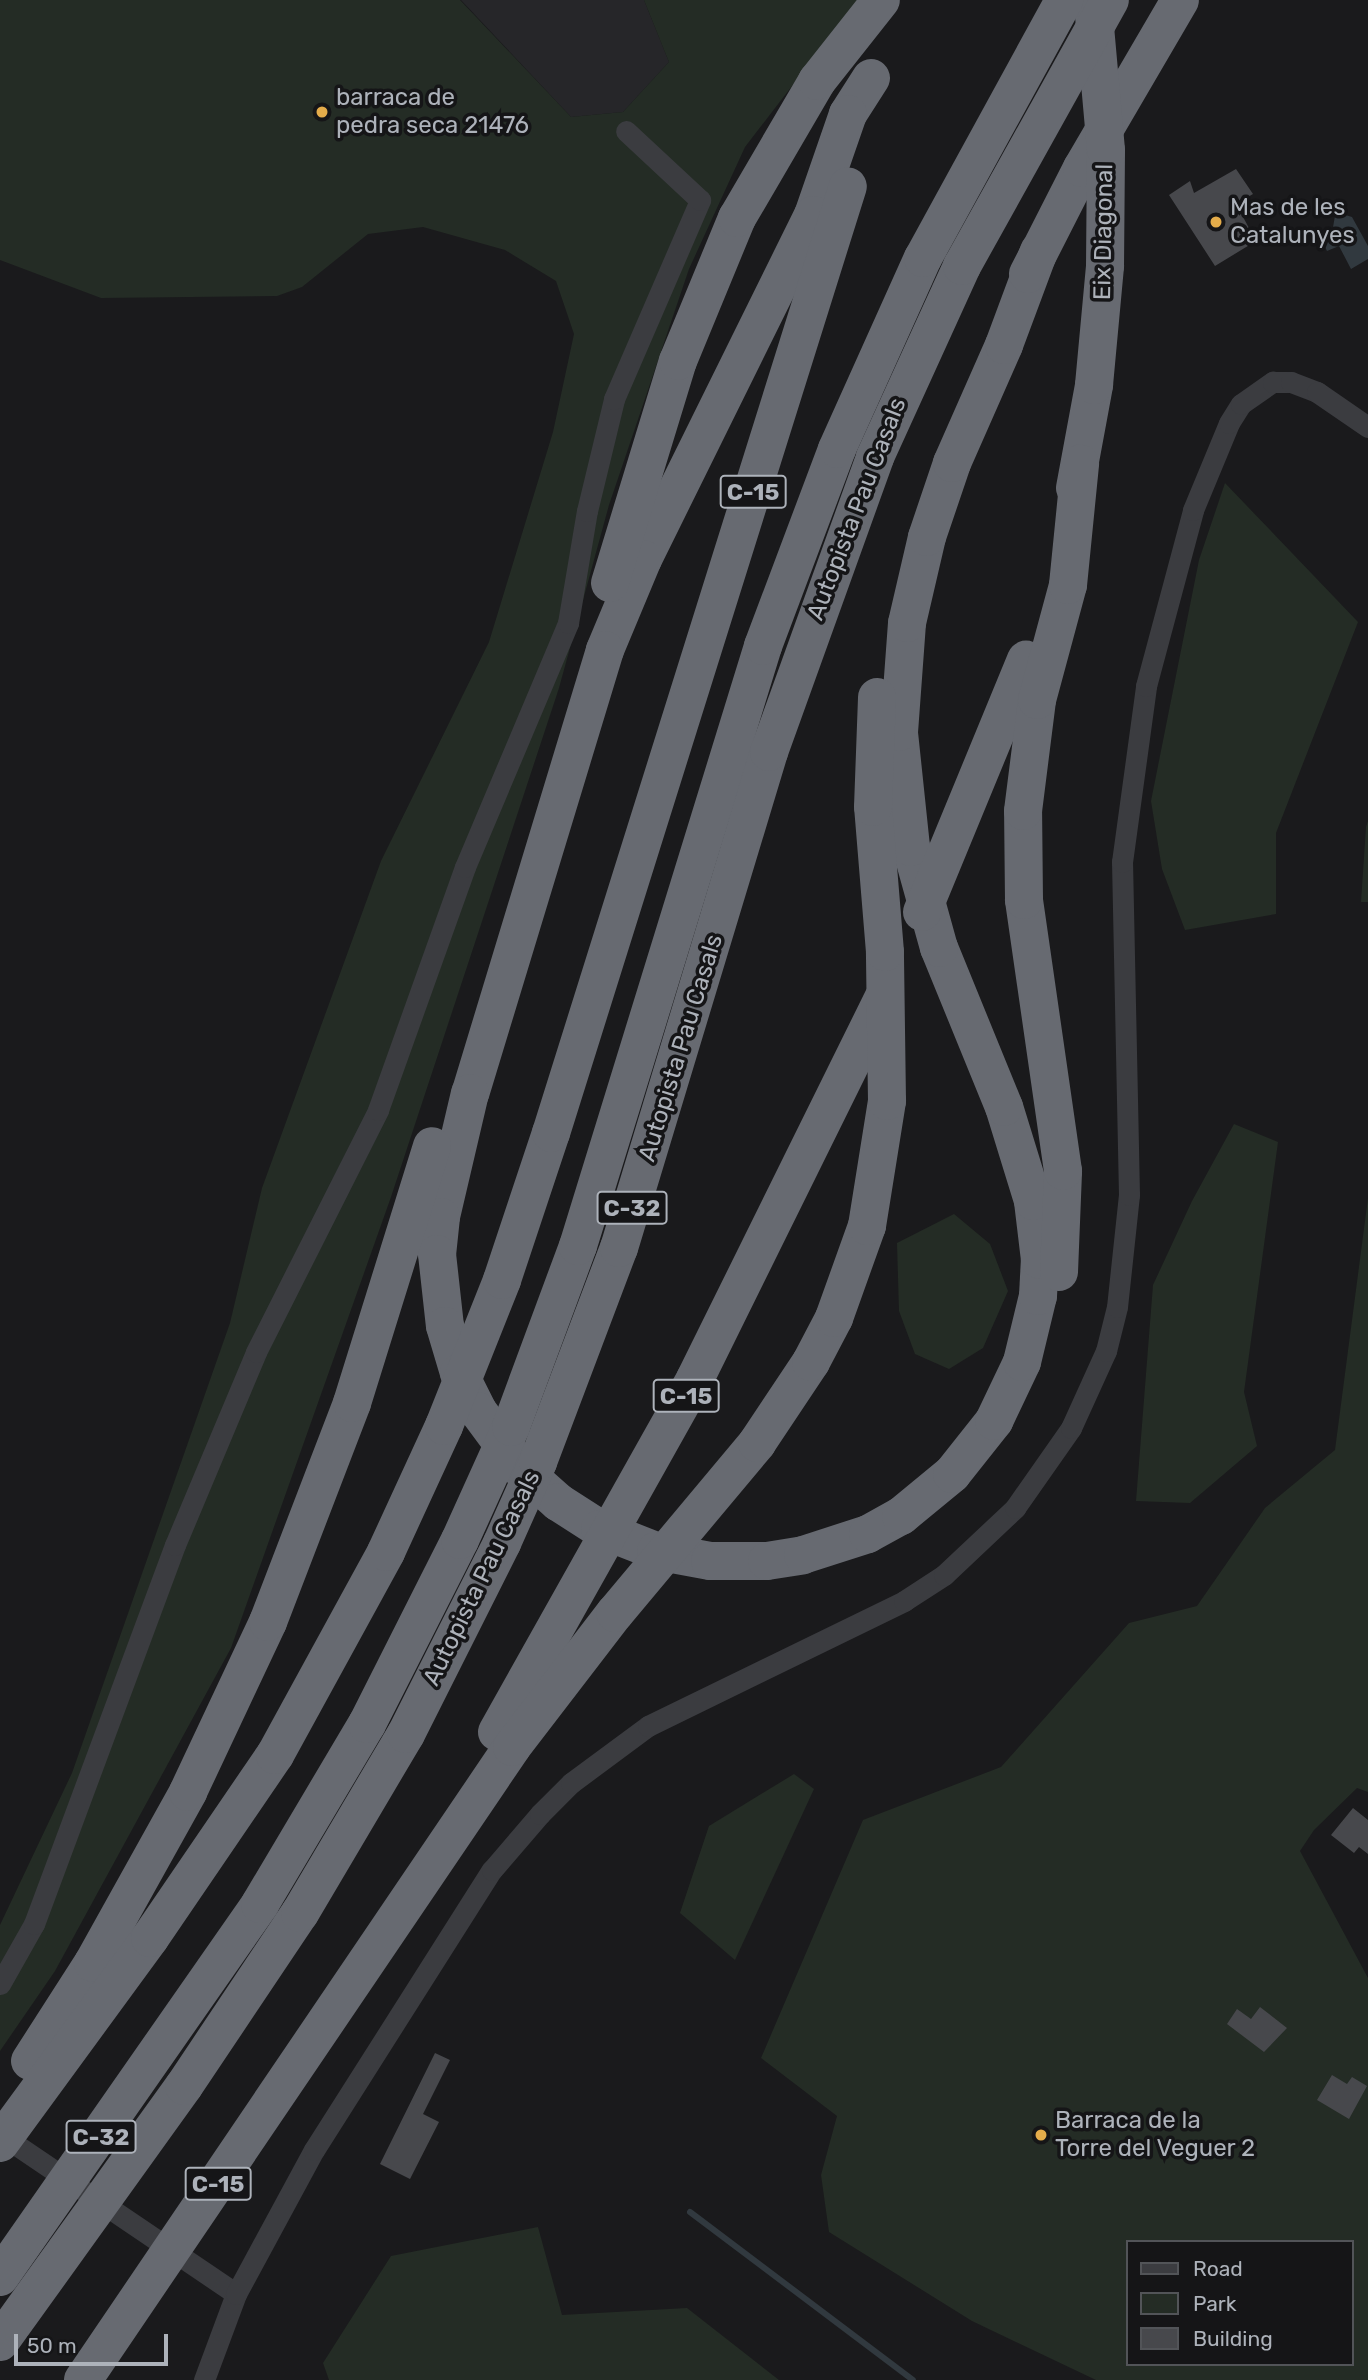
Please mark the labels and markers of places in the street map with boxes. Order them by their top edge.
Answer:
place label: barraca de pedra seca 21476 [336,84,529,140]
marker: barraca de pedra seca 21476 [314,104,330,120]
place label: Mas de les Catalunyes [1230,194,1355,250]
marker: Mas de les Catalunyes [1208,214,1224,230]
place label: Barraca de la Torre del Veguer 2 [1055,2107,1256,2163]
marker: Barraca de la Torre del Veguer 2 [1033,2127,1049,2143]

